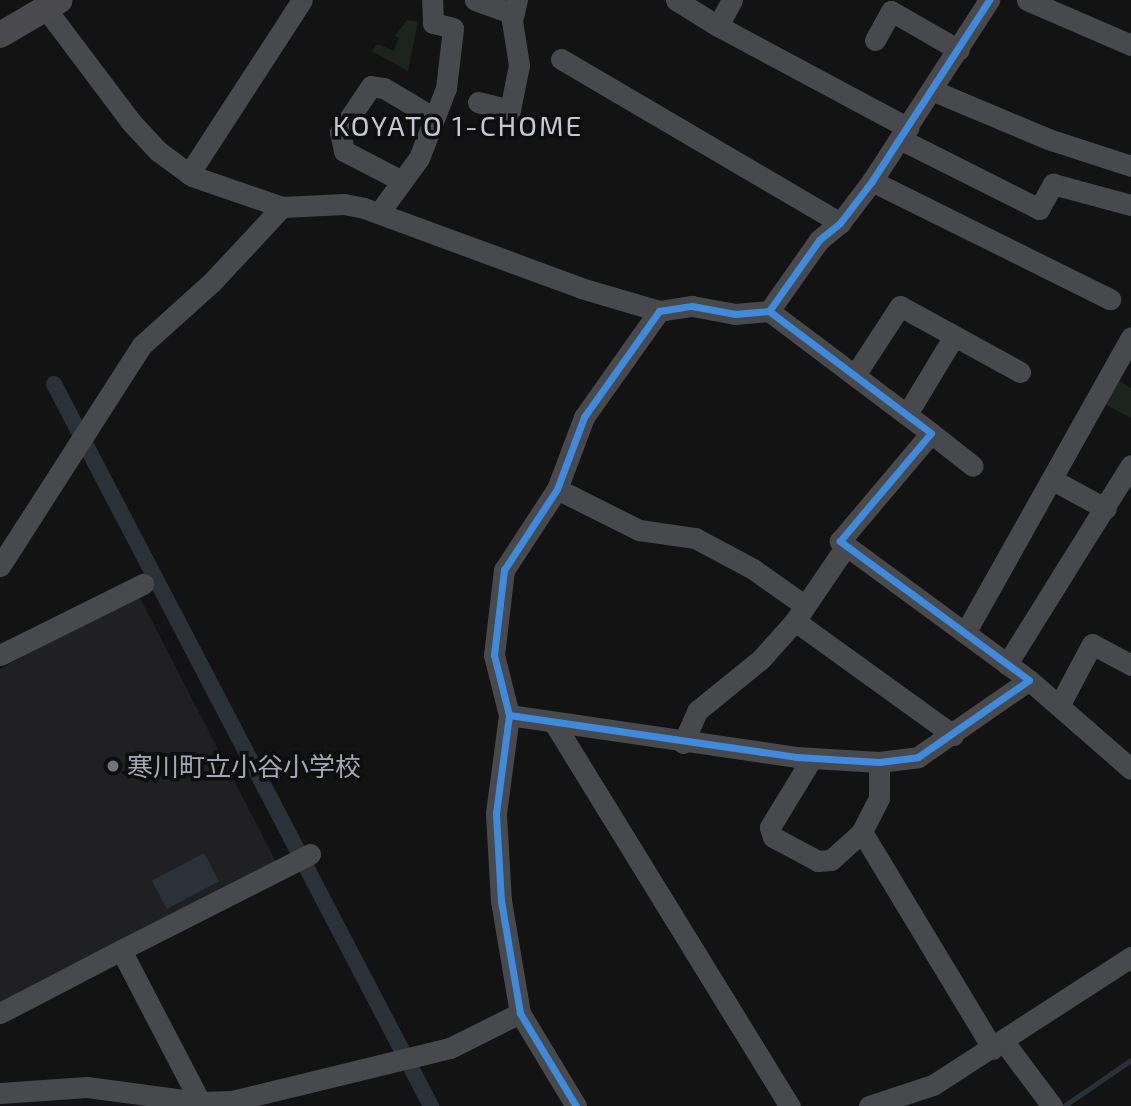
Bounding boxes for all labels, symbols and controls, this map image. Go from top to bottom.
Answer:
district label: KOYATO 1-CHOME [334,108,582,142]
place label: 寒川町立小谷小学校 [127,750,361,782]
marker: 寒川町立小谷小学校 [105,758,121,774]

